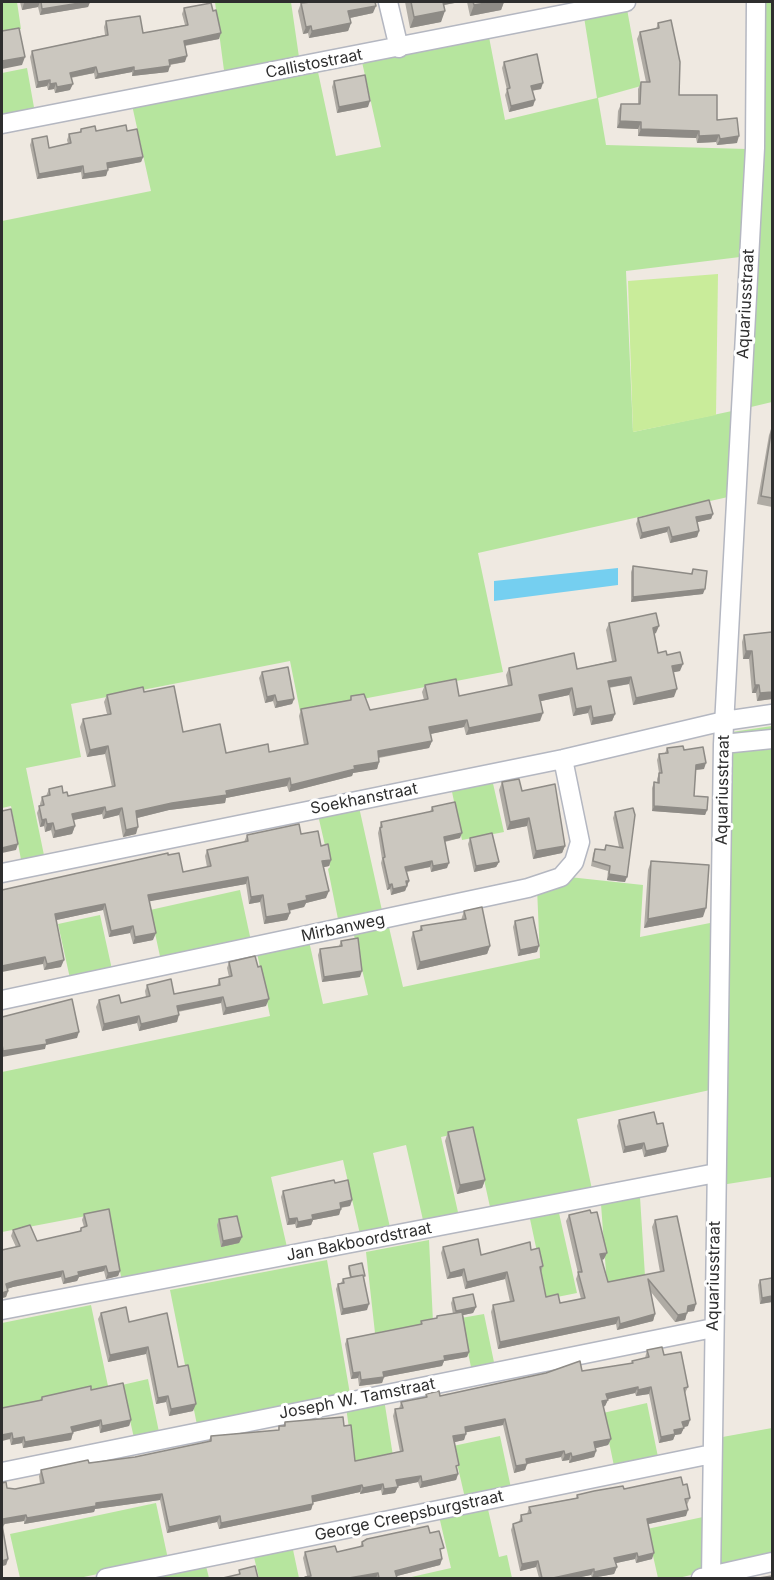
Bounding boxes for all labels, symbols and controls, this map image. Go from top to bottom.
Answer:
street label: Callistostraat [264,45,364,83]
street label: Aquariusstraat [734,248,758,360]
street label: Aquariusstraat [712,735,734,845]
street label: Soekhanstraat [309,779,419,819]
street label: Mirbanweg [299,910,387,946]
street label: Jan Bakboordstraat [285,1218,433,1266]
street label: Aquariusstraat [703,1221,725,1331]
street label: Joseph W. Tamstraat [277,1374,437,1424]
street label: George Creepsburgstraat [313,1487,505,1545]

